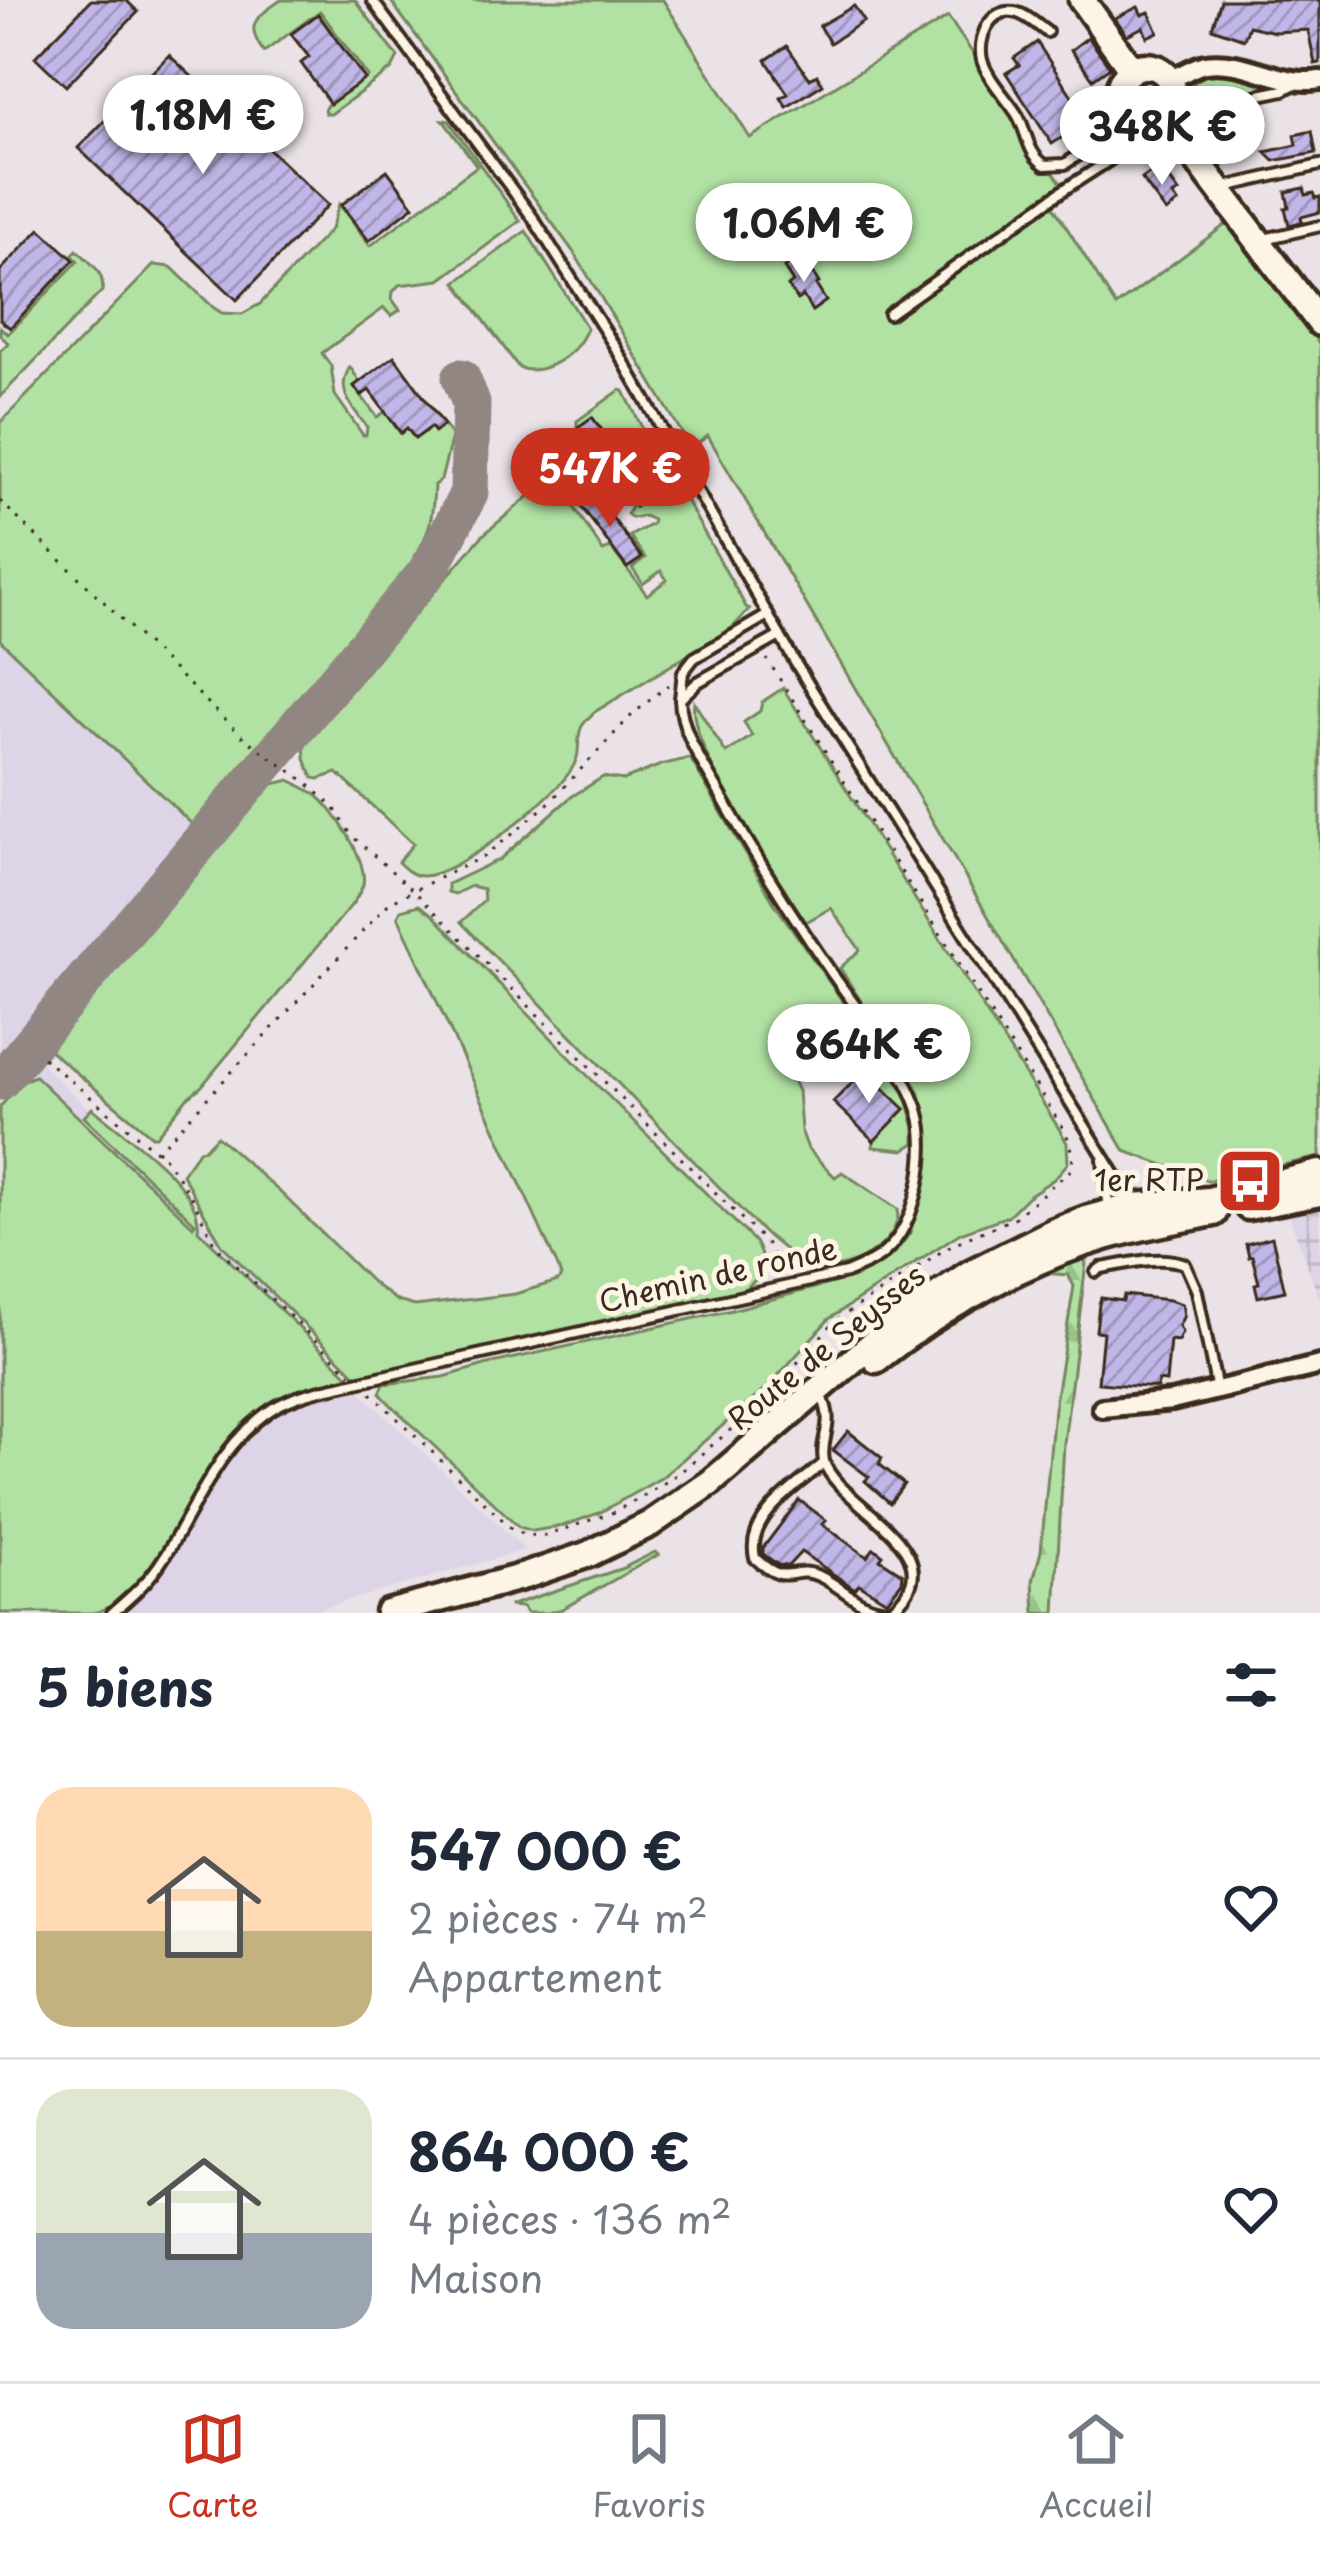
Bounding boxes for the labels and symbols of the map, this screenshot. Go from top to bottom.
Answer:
pin: 1.18M € [92,75,314,177]
pin: 348K € [1064,86,1260,188]
pin: 1.06M € [693,183,915,285]
pin: 547K € [512,428,708,530]
pin: 864K € [771,1004,967,1106]
bus stop icon: 1er RTP [1215,1146,1285,1216]
place label: 1er RTP [1094,1156,1204,1201]
street label: Chemin de ronde [594,1224,841,1323]
street label: Route de Seysses [717,1252,934,1440]

